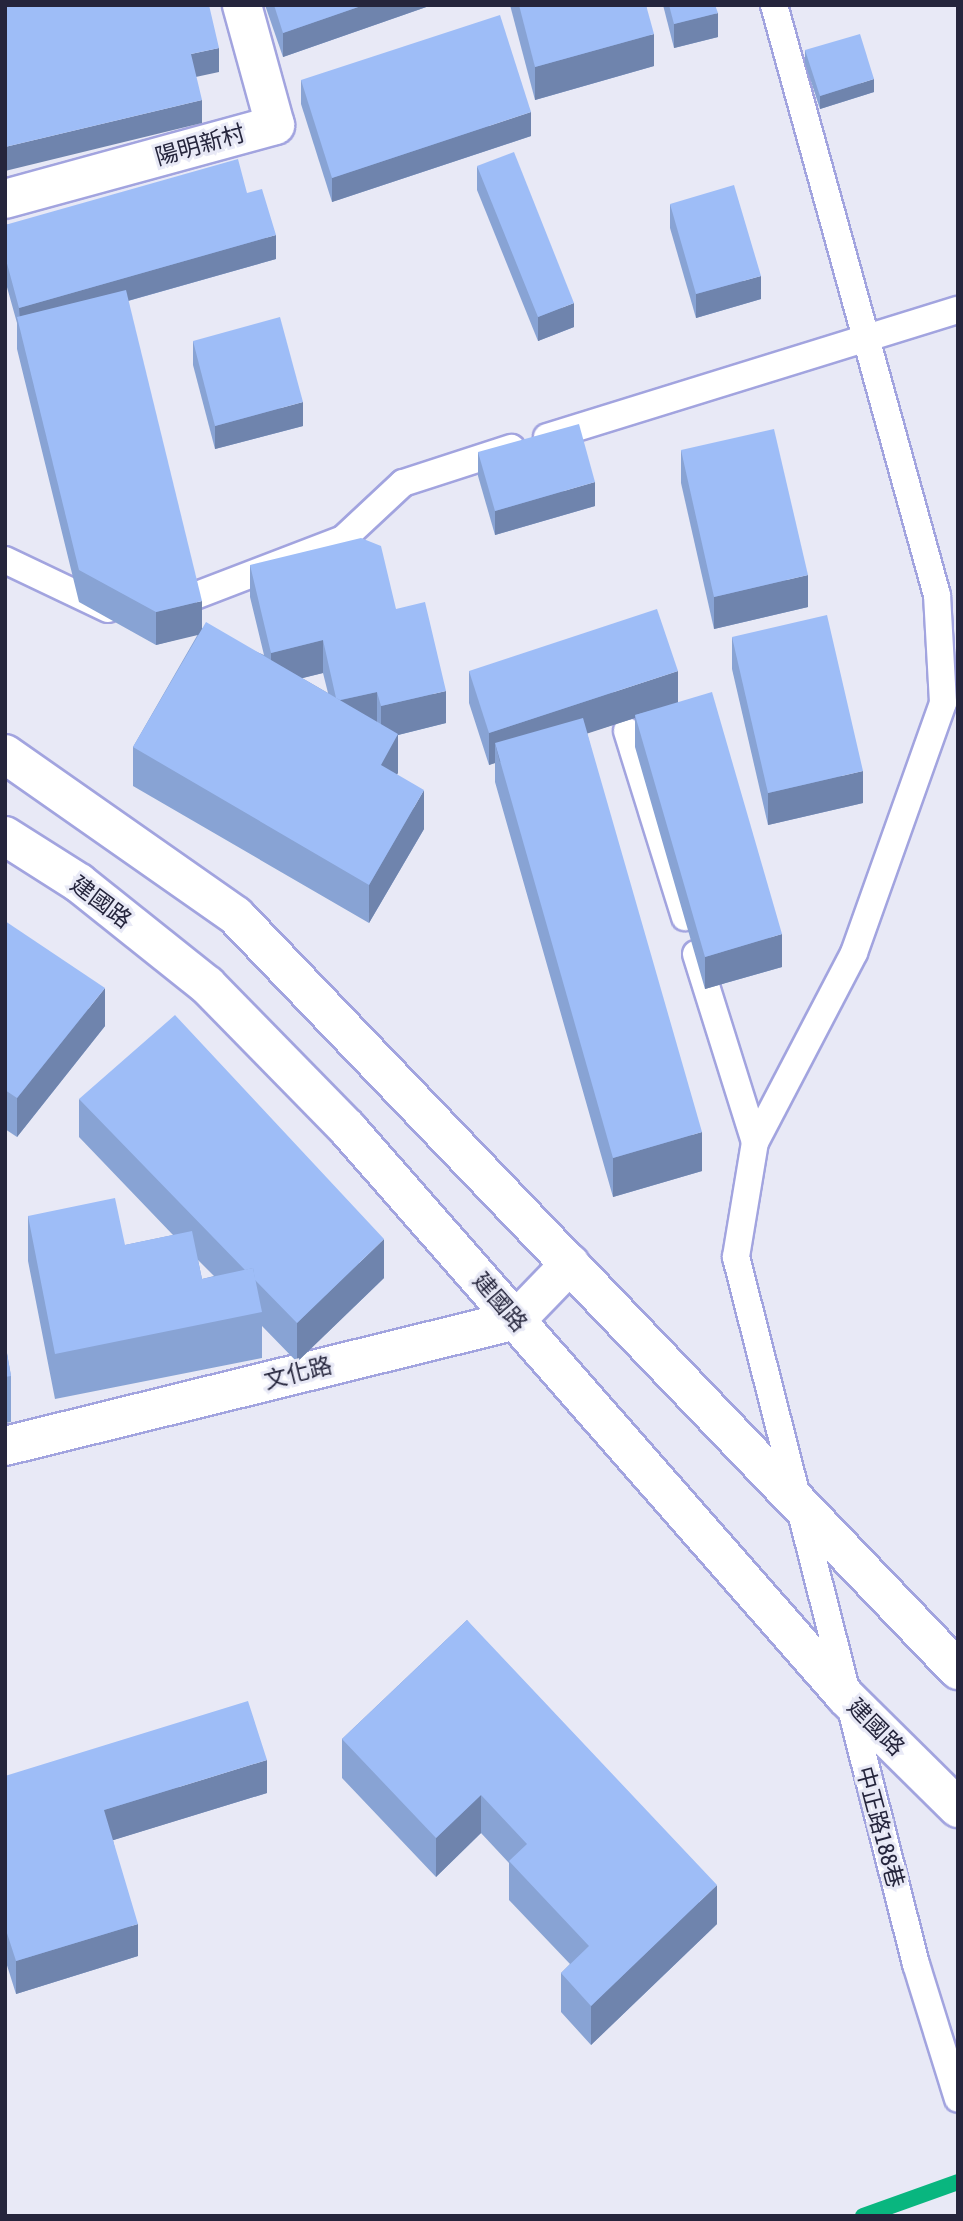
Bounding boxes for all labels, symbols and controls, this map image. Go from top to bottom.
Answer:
street label: 陽明新村 [152,119,248,171]
street label: 建國路 [65,870,137,934]
street label: 建國路 [467,1267,533,1337]
street label: 文化路 [261,1351,335,1395]
street label: 建國路 [842,1693,910,1761]
street label: 中正路188巷 [851,1763,909,1891]

